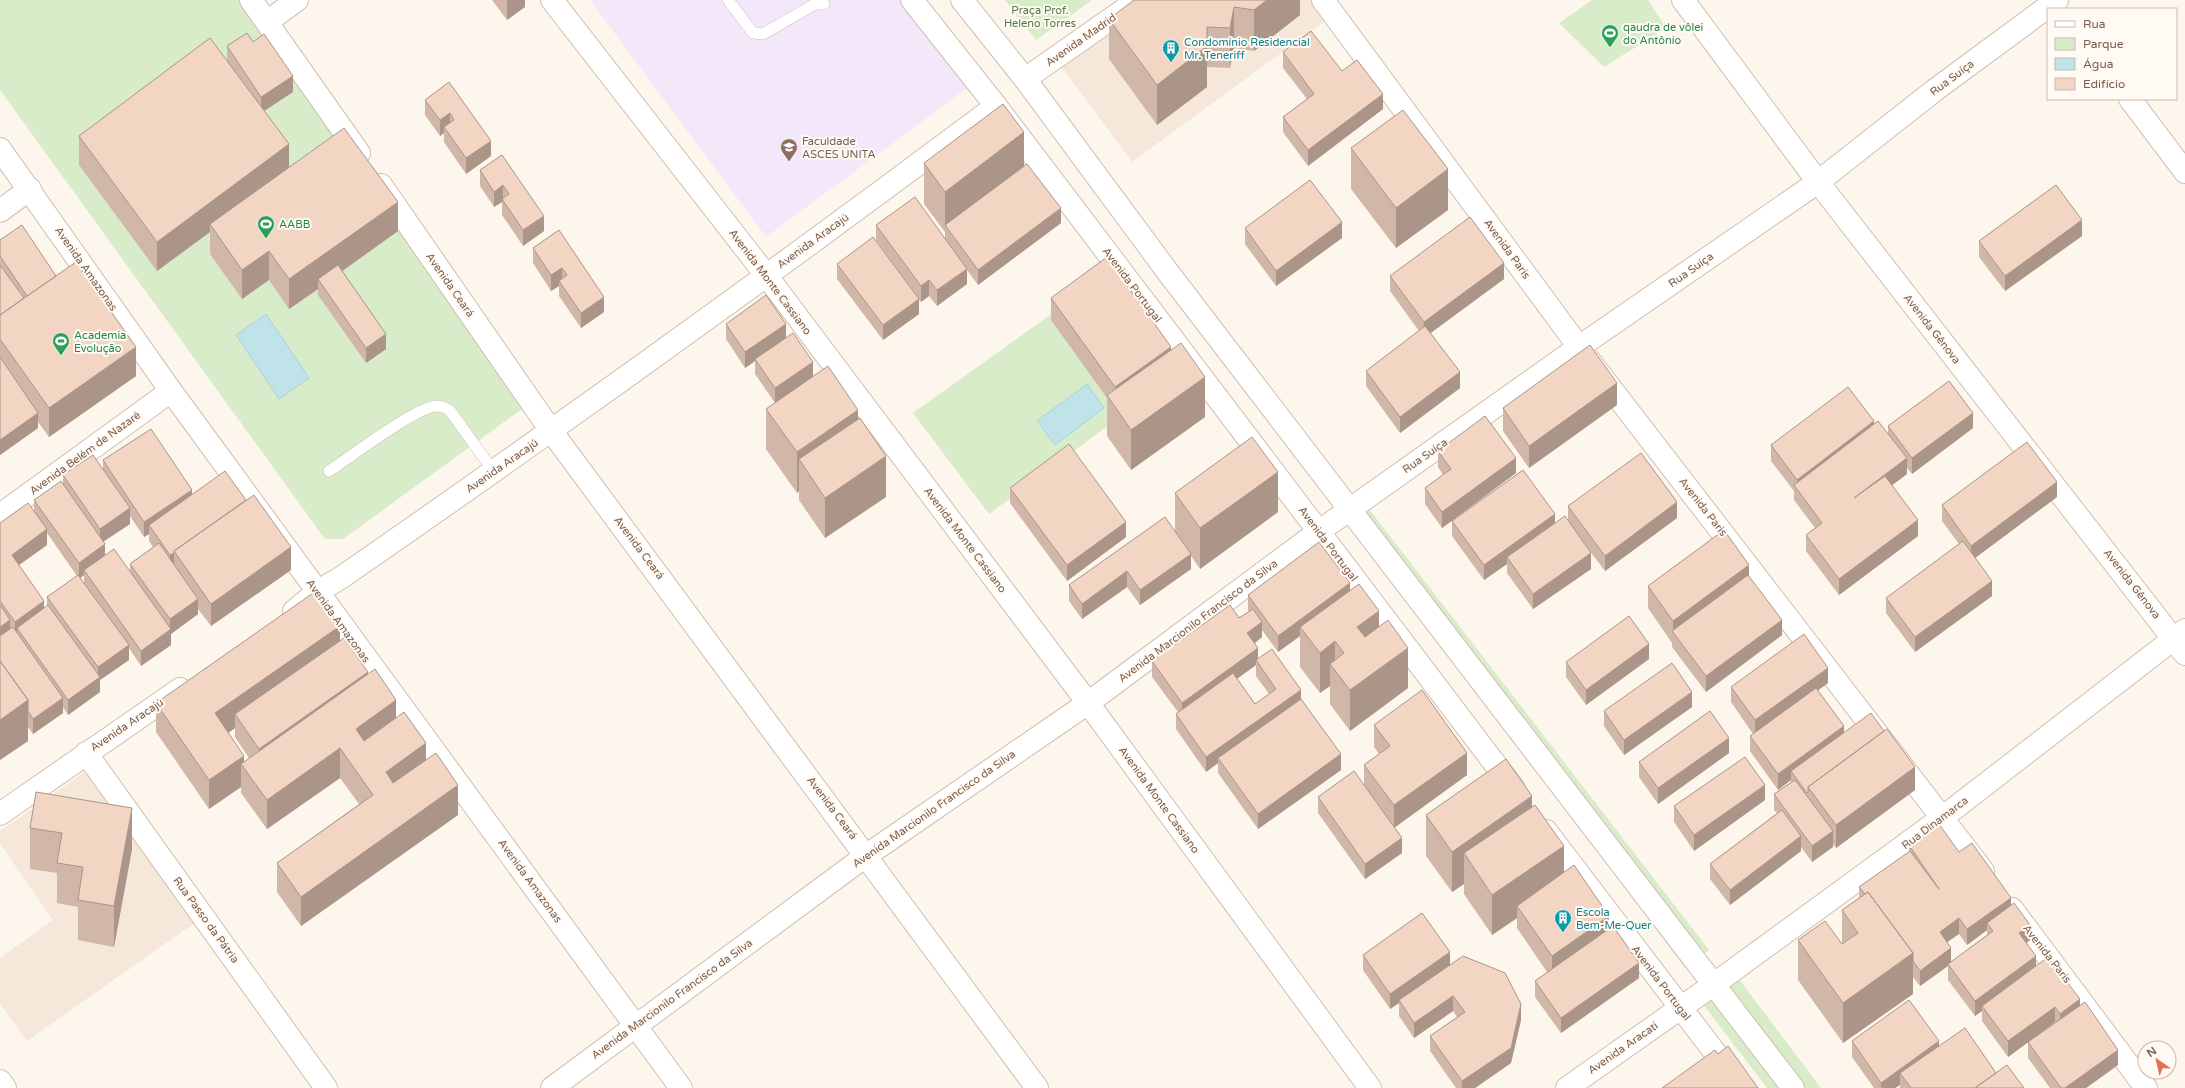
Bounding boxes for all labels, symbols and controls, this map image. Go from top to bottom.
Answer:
park label: Praça Prof. Heleno Torres [1004,4,1076,30]
legend [2047,8,2177,100]
street label: Avenida Madrid [1043,11,1119,69]
text: Rua [2083,17,2106,31]
place label: qaudra de vôlei do Antônio [1623,21,1703,47]
sports icon: qaudra de vôlei do Antônio [1600,23,1620,48]
place label: Condomínio Residencial Mr. Teneriff [1184,36,1310,62]
text: Parque [2083,37,2124,51]
building icon: Condomínio Residencial Mr. Teneriff [1161,38,1181,63]
street label: Rua Suíça [1927,57,1977,99]
text: Água [2083,57,2113,71]
text: Edifício [2083,77,2125,91]
place label: Faculdade ASCES UNITA [802,135,876,161]
school or university icon: Faculdade ASCES UNITA [779,137,799,162]
street label: Avenida Aracajú [775,211,851,271]
sports icon: AABB [256,214,276,239]
street label: Avenida Paris [1481,217,1533,281]
place label: AABB [279,218,311,231]
street label: Avenida Amazonas [52,224,120,314]
street label: Avenida Monte Cassiano [726,227,814,338]
street label: Avenida Portugal [1100,245,1164,325]
street label: Avenida Ceará [423,250,477,320]
street label: Rua Suíça [1666,250,1716,290]
street label: Avenida Gênova [1901,291,1963,367]
place label: Academia Evolução [74,329,126,355]
sports icon: Academia Evolução [51,331,71,356]
street label: Avenida Belém de Nazaré [27,408,143,498]
street label: Avenida Aracajú [463,436,541,496]
street label: Rua Suíça [1400,436,1450,476]
street label: Avenida Paris [1676,475,1730,539]
street label: Avenida Monte Cassiano [921,485,1009,596]
street label: Avenida Portugal [1296,504,1360,584]
street label: Avenida Ceará [611,514,667,582]
street label: Avenida Gênova [2101,546,2163,622]
street label: Avenida Marcionilo Francisco da Silva [1116,557,1280,685]
street label: Avenida Amazonas [303,577,373,665]
street label: Avenida Aracajú [88,696,166,754]
street label: Avenida Monte Cassiano [1116,744,1202,856]
street label: Avenida Marcionilo Francisco da Silva [850,747,1018,871]
street label: Avenida Ceará [804,774,860,842]
street label: Rua Dinamarca [1899,794,1971,852]
street label: Avenida Amazonas [495,837,565,925]
street label: Rua Passo da Pátria [170,874,242,966]
place label: Escola Bem-Me-Quer [1576,906,1652,932]
building icon: Escola Bem-Me-Quer [1553,908,1573,933]
street label: Avenida Paris [2020,922,2074,986]
street label: Avenida Marcionilo Francisco da Silva [589,936,755,1062]
street label: Avenida Portugal [1629,943,1693,1023]
street label: Avenida Aracati [1585,1019,1661,1077]
north arrow [2137,1040,2177,1080]
text: N [2144,1044,2159,1060]

